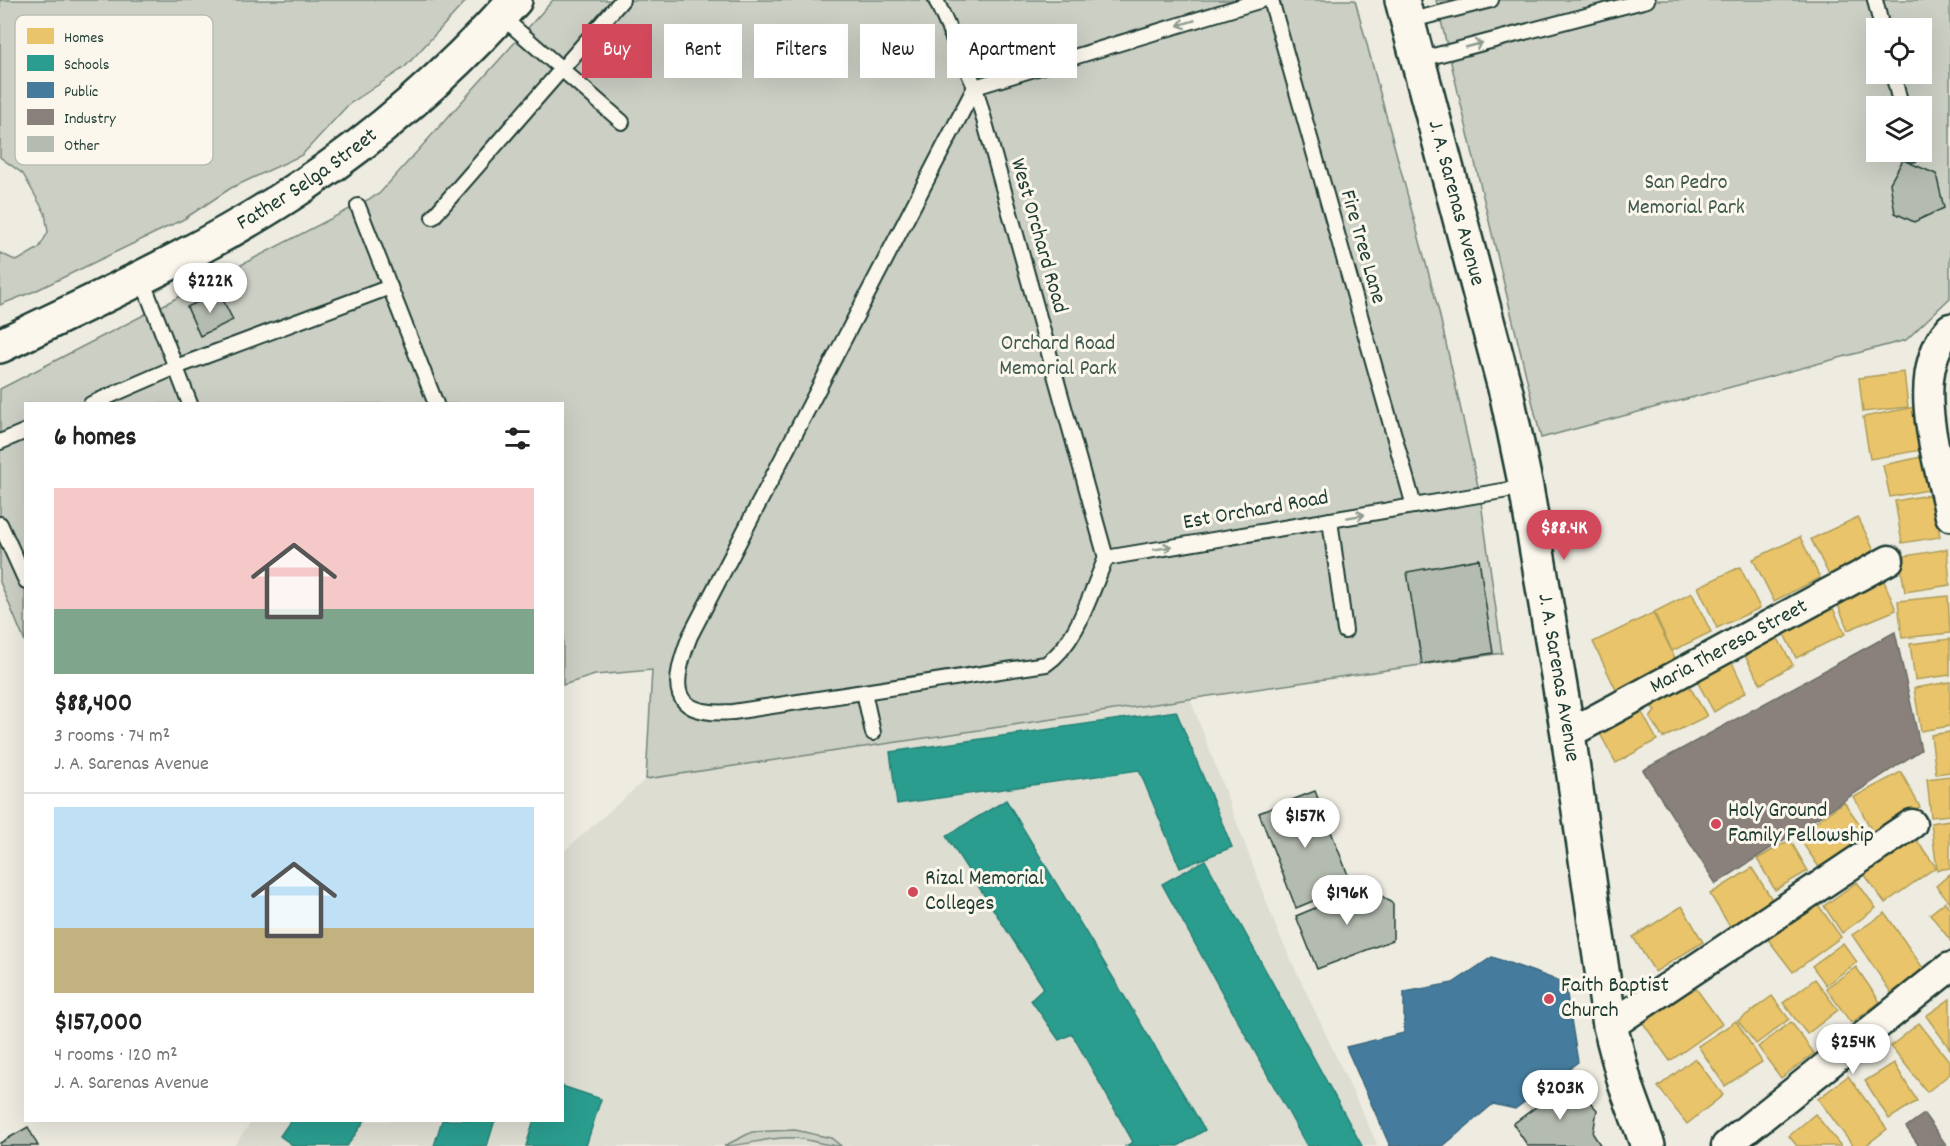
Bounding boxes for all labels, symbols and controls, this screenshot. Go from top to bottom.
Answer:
legend [15,15,213,165]
one-way arrow [1177,18,1196,29]
map controls [1866,18,1932,162]
button: locate [1866,18,1932,84]
chip: Buy [582,24,652,78]
chip: Rent [664,24,742,78]
chip: Filters [754,24,848,78]
chip: New [860,24,935,78]
chip: Apartment [947,24,1077,78]
text: Homes [64,27,104,50]
one-way arrow [1465,38,1484,50]
text: Schools [64,54,110,77]
text: Public [64,81,98,104]
button: layers [1866,96,1932,162]
text: Industry [64,108,116,131]
street label: J. A. Sarenas Avenue [1419,117,1493,289]
street label: Father Selga Street [231,121,384,239]
text: Other [64,135,99,158]
street label: West Orchard Road [1001,155,1075,317]
park label: San Pedro Memorial Park [1627,168,1745,224]
street label: Fire Tree Lane [1331,186,1393,308]
pin: $222K [168,263,252,314]
text: $222K [187,268,233,296]
park label: Orchard Road Memorial Park [999,329,1117,385]
text: 6 homes [54,420,136,457]
icon: filters [501,422,534,455]
street label: Est Orchard Road [1181,483,1331,539]
one-way arrow [1345,510,1365,521]
pin: $88.4K [1515,510,1613,561]
text: $88.4K [1540,515,1588,543]
icon: home [240,527,348,635]
one-way arrow [1153,543,1173,554]
street label: J. A. Sarenas Avenue [1529,591,1587,764]
street label: Maria Theresa Street [1644,591,1813,702]
text: $88,400 [54,686,132,723]
text: 3 rooms · 74 m² [54,723,170,751]
text: J. A. Sarenas Avenue [54,751,209,779]
place label: Holy Ground Family Fellowship [1728,796,1874,852]
pin: $157K [1263,798,1347,849]
text: $157K [1285,803,1325,831]
marker: Holy Ground Family Fellowship [1709,817,1723,831]
icon: home [240,846,348,954]
place label: Rizal Memorial Colleges [925,864,1044,920]
pin: $196K [1305,875,1389,926]
text: $196K [1326,880,1368,908]
marker: Rizal Memorial Colleges [906,885,920,899]
place label: Faith Baptist Church [1561,971,1669,1027]
marker: Faith Baptist Church [1542,992,1556,1006]
text: $157,000 [54,1005,142,1042]
pin: $254K [1811,1024,1895,1075]
text: $254K [1830,1029,1876,1057]
text: 4 rooms · 120 m² [54,1042,178,1070]
text: J. A. Sarenas Avenue [54,1070,209,1098]
pin: $203K [1518,1070,1602,1121]
text: $203K [1536,1075,1584,1103]

